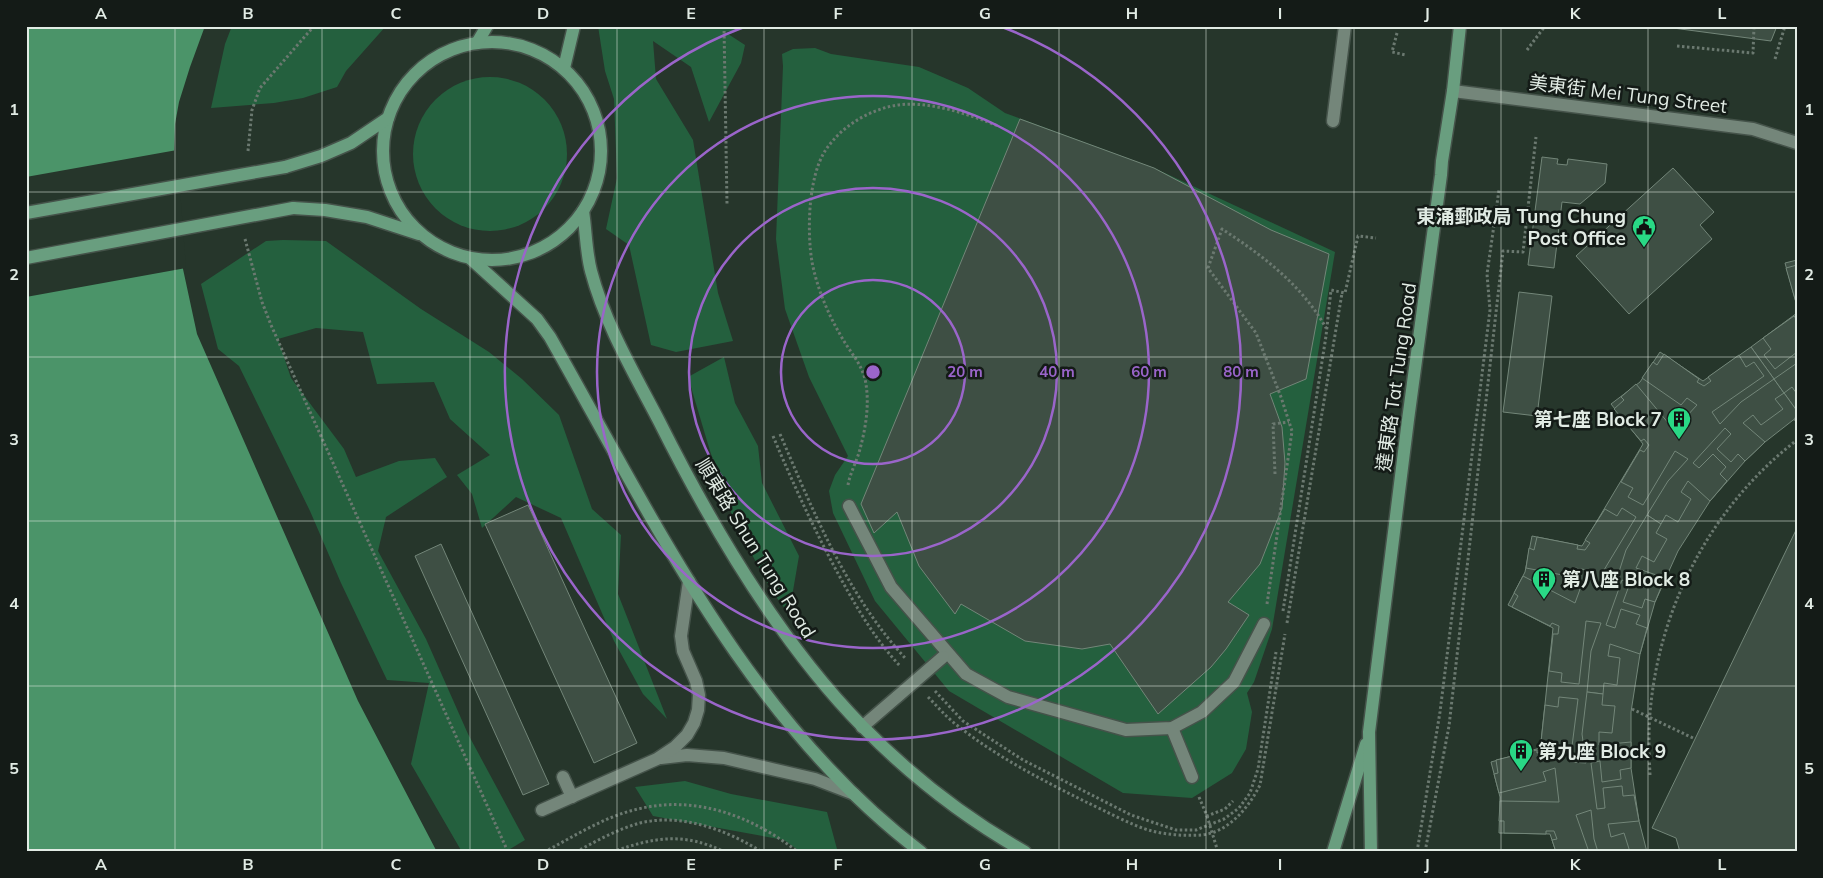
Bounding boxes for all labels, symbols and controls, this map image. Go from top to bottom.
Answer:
text: A [95,3,107,23]
text: B [242,3,254,23]
text: C [391,3,402,23]
text: D [537,3,549,23]
text: E [686,3,696,23]
text: F [833,3,843,23]
text: G [979,3,991,23]
text: H [1126,3,1138,23]
text: I [1278,3,1282,23]
text: J [1424,3,1430,23]
text: K [1570,3,1582,23]
text: L [1718,3,1727,23]
street label: 美東街 Mei Tung Street [1528,70,1729,118]
text: 1 [9,99,19,119]
text: 1 [1804,99,1814,119]
place label: 東涌郵政局 Tung Chung Post Office [1417,204,1626,250]
public building icon: 東涌郵政局 Tung Chung Post Office [1631,214,1657,248]
text: 2 [9,264,19,284]
text: 2 [1804,264,1814,284]
street label: 達東路 Tat Tung Road [1371,281,1421,473]
text: 20 m [947,362,983,381]
text: 40 m [1039,362,1075,381]
text: 60 m [1131,362,1167,381]
text: 80 m [1223,362,1259,381]
centre of rings [864,363,882,381]
building icon: 第七座 Block 7 [1666,406,1692,440]
place label: 第七座 Block 7 [1534,407,1662,431]
text: 3 [9,429,19,449]
text: 3 [1804,429,1814,449]
street label: 順東路 Shun Tung Road [691,454,821,642]
building icon: 第八座 Block 8 [1531,566,1557,600]
place label: 第八座 Block 8 [1562,567,1690,591]
text: 4 [9,593,19,613]
text: 4 [1804,593,1814,613]
building icon: 第九座 Block 9 [1508,738,1534,772]
place label: 第九座 Block 9 [1538,739,1666,763]
text: 5 [9,758,19,778]
text: 5 [1804,758,1814,778]
text: A [95,854,107,874]
text: B [242,854,254,874]
text: C [391,854,402,874]
text: D [537,854,549,874]
text: E [686,854,696,874]
text: F [833,854,843,874]
text: G [979,854,991,874]
text: H [1126,854,1138,874]
text: I [1278,854,1282,874]
text: J [1424,854,1430,874]
text: K [1570,854,1582,874]
text: L [1718,854,1727,874]

